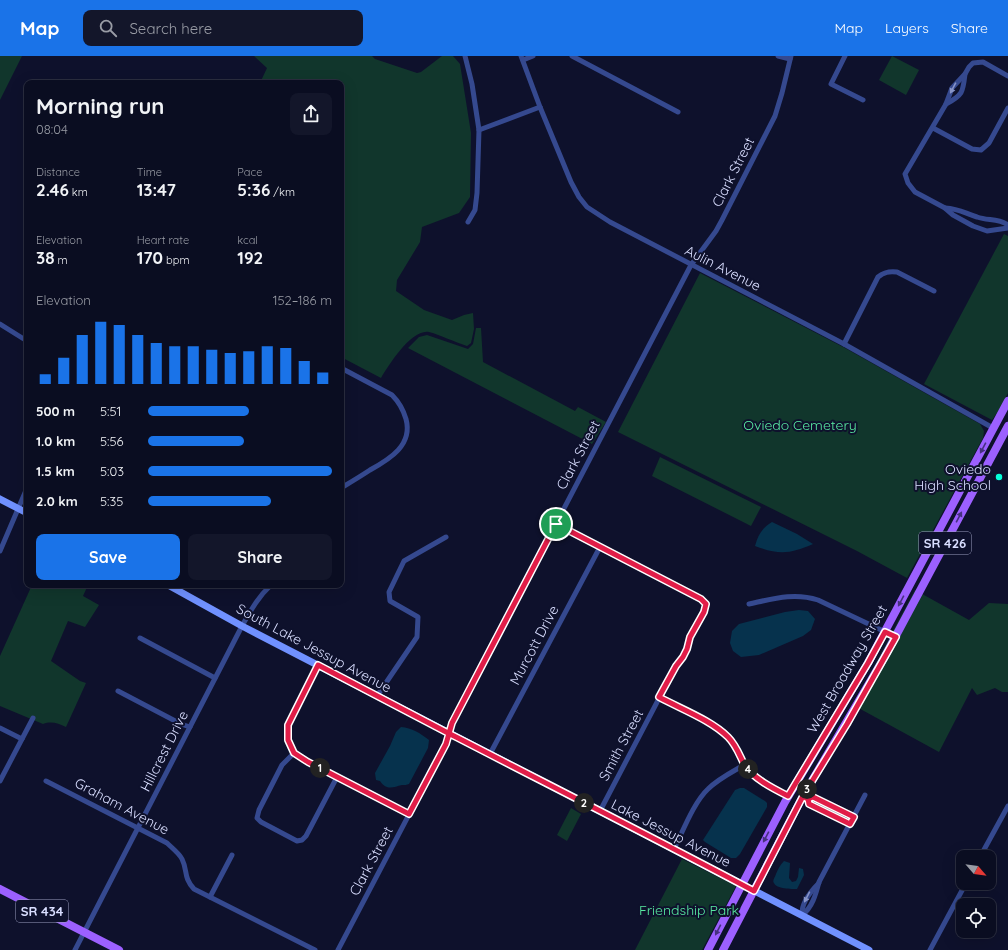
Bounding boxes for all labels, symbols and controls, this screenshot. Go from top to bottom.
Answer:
search box [83,10,363,46]
text: Map [20,16,59,40]
icon: search [97,17,119,39]
text: Search here [129,19,212,38]
text: Map [834,19,863,37]
text: Layers [885,19,929,37]
text: Share [951,19,988,37]
one-way arrow [950,82,957,94]
text: Morning run [36,92,164,120]
button: share [290,93,332,135]
text: 08:04 [36,121,68,137]
street label: Clark Street [708,134,758,210]
text: Distance [36,165,80,179]
text: Time [137,165,162,179]
text: Pace [237,165,262,179]
text: 2.46 [36,179,69,200]
text: 13:47 [137,179,176,200]
text: 5:36 [237,179,270,200]
text: km [69,185,88,199]
text: /km [270,185,295,199]
text: Elevation [36,233,82,247]
text: Heart rate [137,233,189,247]
text: kcal [237,233,258,247]
street label: Aulin Avenue [682,241,764,295]
text: 38 [36,247,54,268]
text: 170 [137,247,163,268]
text: 192 [237,247,263,268]
text: m [54,253,68,267]
text: bpm [163,253,189,267]
text: Elevation [36,292,91,308]
text: 152–186 m [273,292,332,308]
text: 500 m [36,403,75,419]
text: 5:51 [100,403,121,419]
park label: Oviedo Cemetery [743,416,857,434]
street label: Clark Street [552,417,604,493]
text: 1.0 km [36,433,75,449]
text: 5:56 [100,433,124,449]
one-way arrow [980,442,986,453]
place label: Oviedo High School [914,460,991,494]
text: 1.5 km [36,463,75,479]
text: 5:03 [100,463,124,479]
marker: Oviedo High School [994,472,1004,482]
text: 2.0 km [36,493,78,509]
text: 5:35 [100,493,123,509]
pin [539,507,573,541]
one-way arrow [956,511,962,523]
icon: arrive [545,513,567,535]
road number: SR 426 [919,532,971,554]
button: Save [36,534,180,580]
button: Share [188,534,332,580]
one-way arrow [897,596,904,607]
street label: South Lake Jessup Avenue [233,599,395,697]
street label: West Broadway Street [803,601,891,736]
street label: Murcott Drive [506,602,562,688]
street label: Smith Street [595,706,647,784]
street label: Hillcrest Drive [136,707,192,794]
pin: 1 [310,758,330,778]
pin: 4 [738,759,758,779]
text: 1 [318,761,322,775]
text: 4 [745,762,751,776]
street label: Graham Avenue [72,774,172,838]
pin: 3 [797,779,817,799]
text: 3 [804,782,810,796]
pin: 2 [574,793,594,813]
street label: Lake Jessup Avenue [608,795,734,871]
text: 2 [581,796,587,810]
street label: Clark Street [345,823,397,899]
one-way arrow [763,831,769,843]
north arrow [956,850,996,890]
map controls [956,850,996,938]
one-way arrow [804,891,810,903]
button: locate [956,898,996,938]
road number: SR 434 [16,900,68,922]
park label: Friendship Park [639,901,739,919]
one-way arrow [715,924,721,935]

